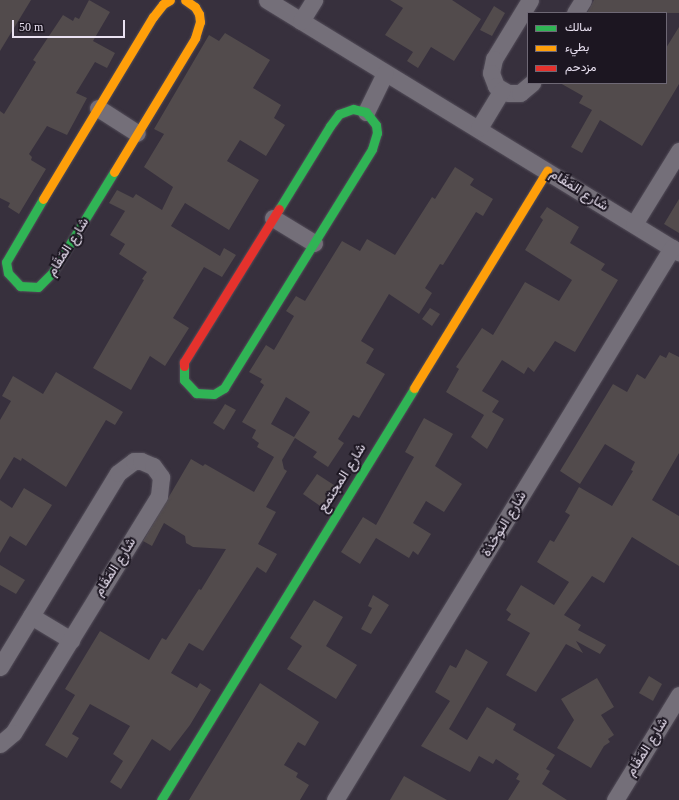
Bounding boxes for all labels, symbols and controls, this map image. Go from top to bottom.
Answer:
scale bar [14,12,127,38]
legend [527,12,667,84]
text: 50 m [19,20,43,34]
text: سالك [565,20,592,34]
text: بطيء [565,40,589,54]
text: مزدحم [565,60,596,74]
street label: شارع المَقَام [547,165,611,215]
street label: شارع المَقَام [43,215,93,279]
street label: شارع المجتمع [314,440,370,516]
street label: شارع النوخذة [478,488,530,560]
street label: شارع المَقَام [90,535,140,599]
street label: شارع المَقَام [622,715,672,779]

